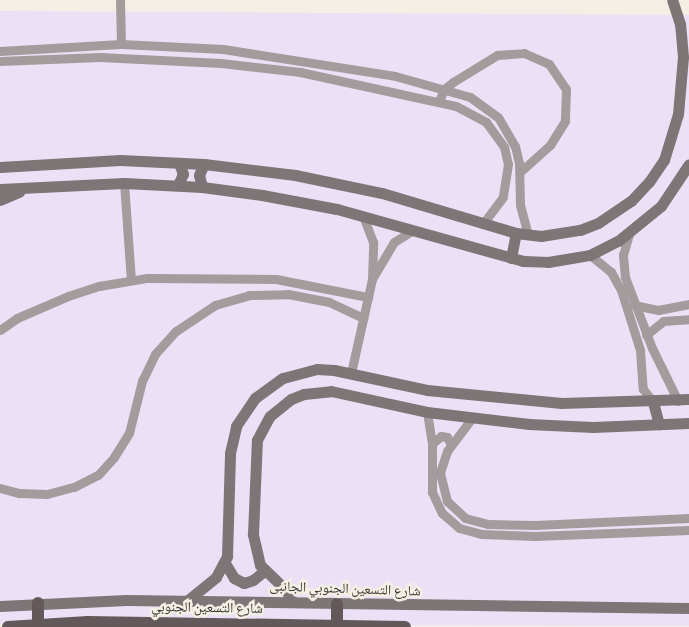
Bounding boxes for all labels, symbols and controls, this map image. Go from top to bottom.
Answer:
street label: شارع التسعين الجنوبي الجانبى [269,578,421,600]
street label: شارع التسعين الجنوبي [151,599,263,617]

